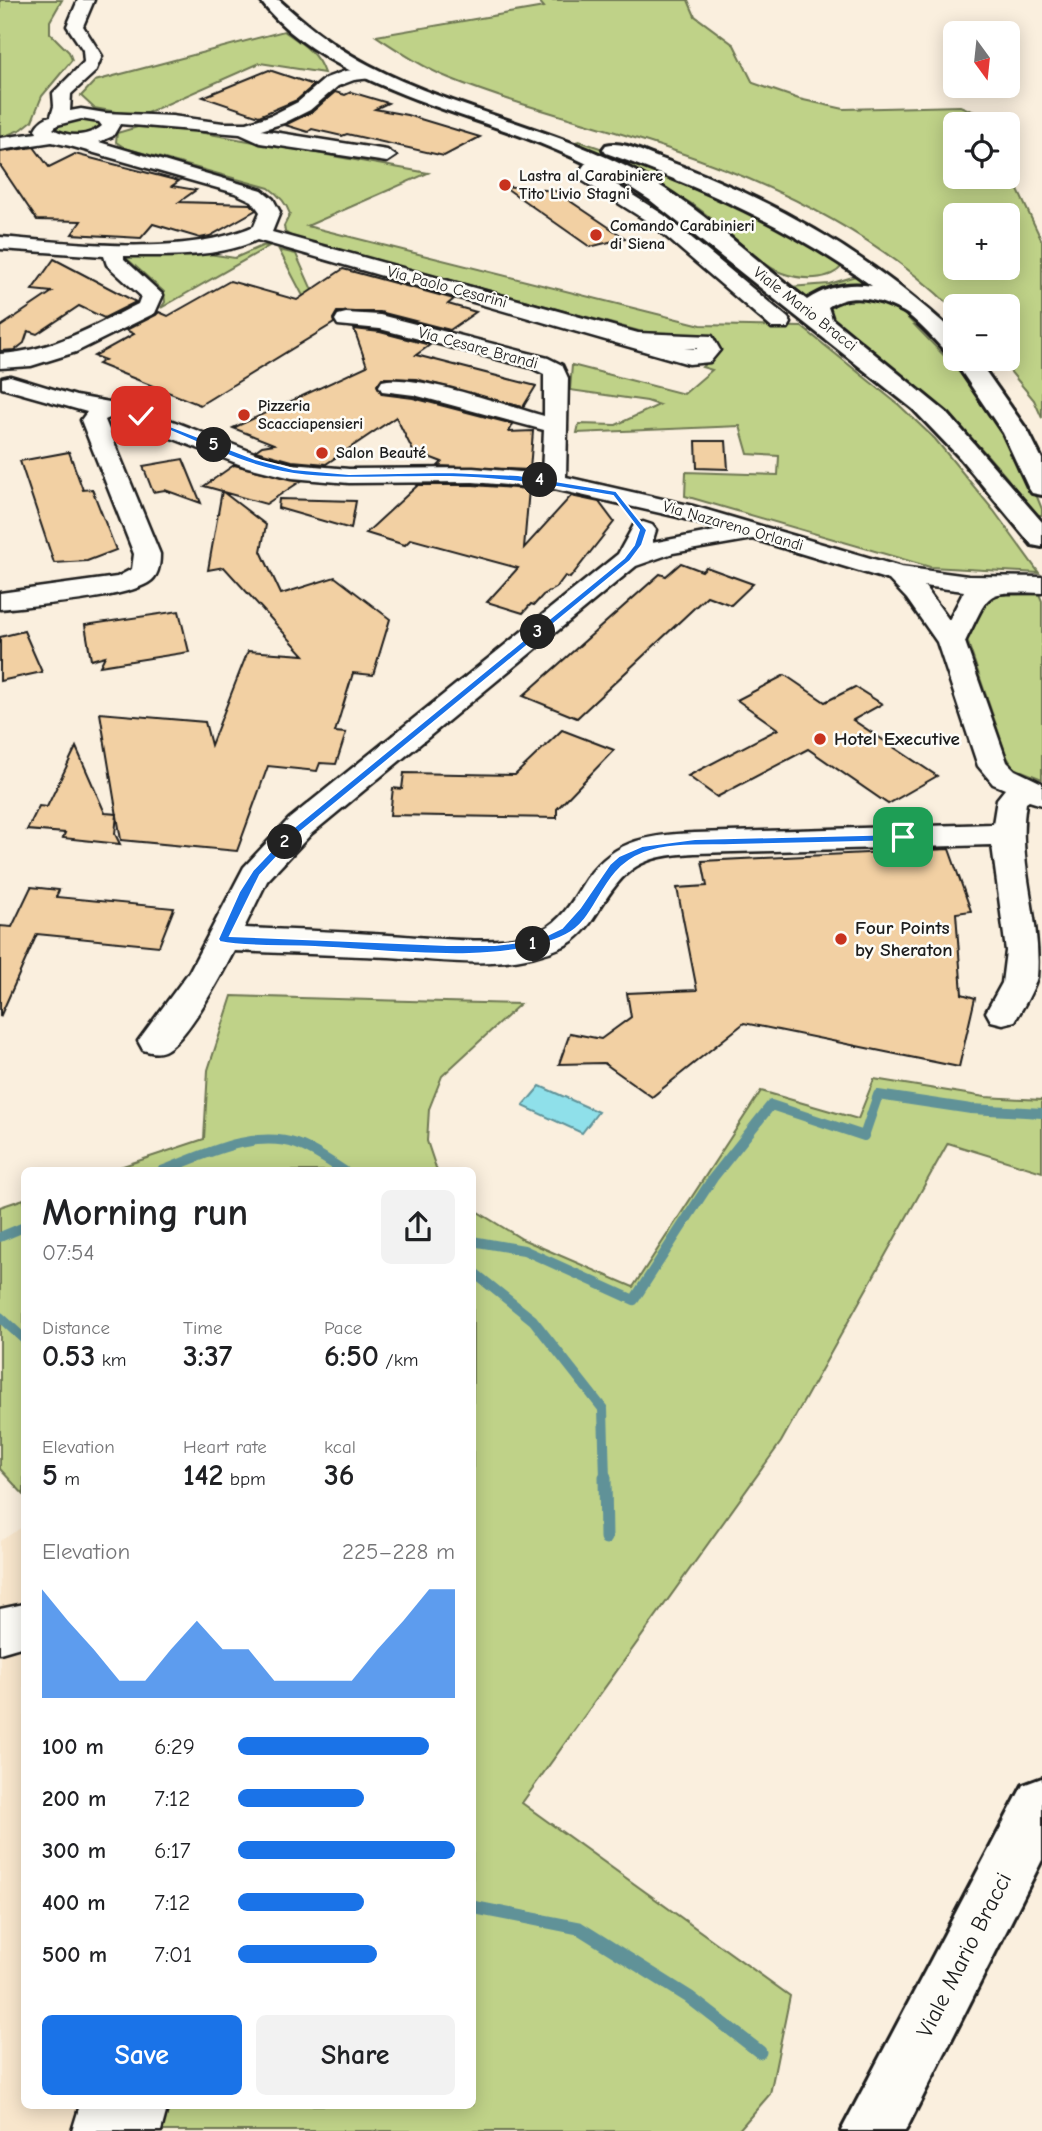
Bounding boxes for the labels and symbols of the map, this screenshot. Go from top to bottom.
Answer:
north arrow [943,21,1020,98]
place label: Lastra al Carabiniere Tito Livio Stagni [519,167,663,203]
marker: Lastra al Carabiniere Tito Livio Stagni [497,177,513,193]
place label: Comando Carabinieri di Siena [610,217,755,253]
marker: Comando Carabinieri di Siena [588,227,604,243]
street label: Via Paolo Cesarini [385,262,509,312]
street label: Viale Mario Bracci [750,263,860,355]
street label: Via Cesare Brandi [416,323,540,373]
pin [111,386,171,446]
place label: Pizzeria Scacciapensieri [258,397,363,433]
marker: Pizzeria Scacciapensieri [236,407,252,423]
pin: 5 [196,428,232,462]
place label: Salon Beauté [336,444,426,462]
marker: Salon Beauté [314,445,330,461]
pin: 4 [522,462,558,498]
street label: Via Nazareno Orlandi [661,497,805,555]
pin: 3 [520,614,556,650]
place label: Hotel Executive [834,728,960,750]
marker: Hotel Executive [812,731,828,747]
pin [873,807,933,867]
pin: 2 [268,824,302,860]
place label: Four Points by Sheraton [855,917,953,961]
pin: 1 [516,926,550,962]
marker: Four Points by Sheraton [833,931,849,947]
street label: Viale Mario Bracci [911,1868,1017,2042]

